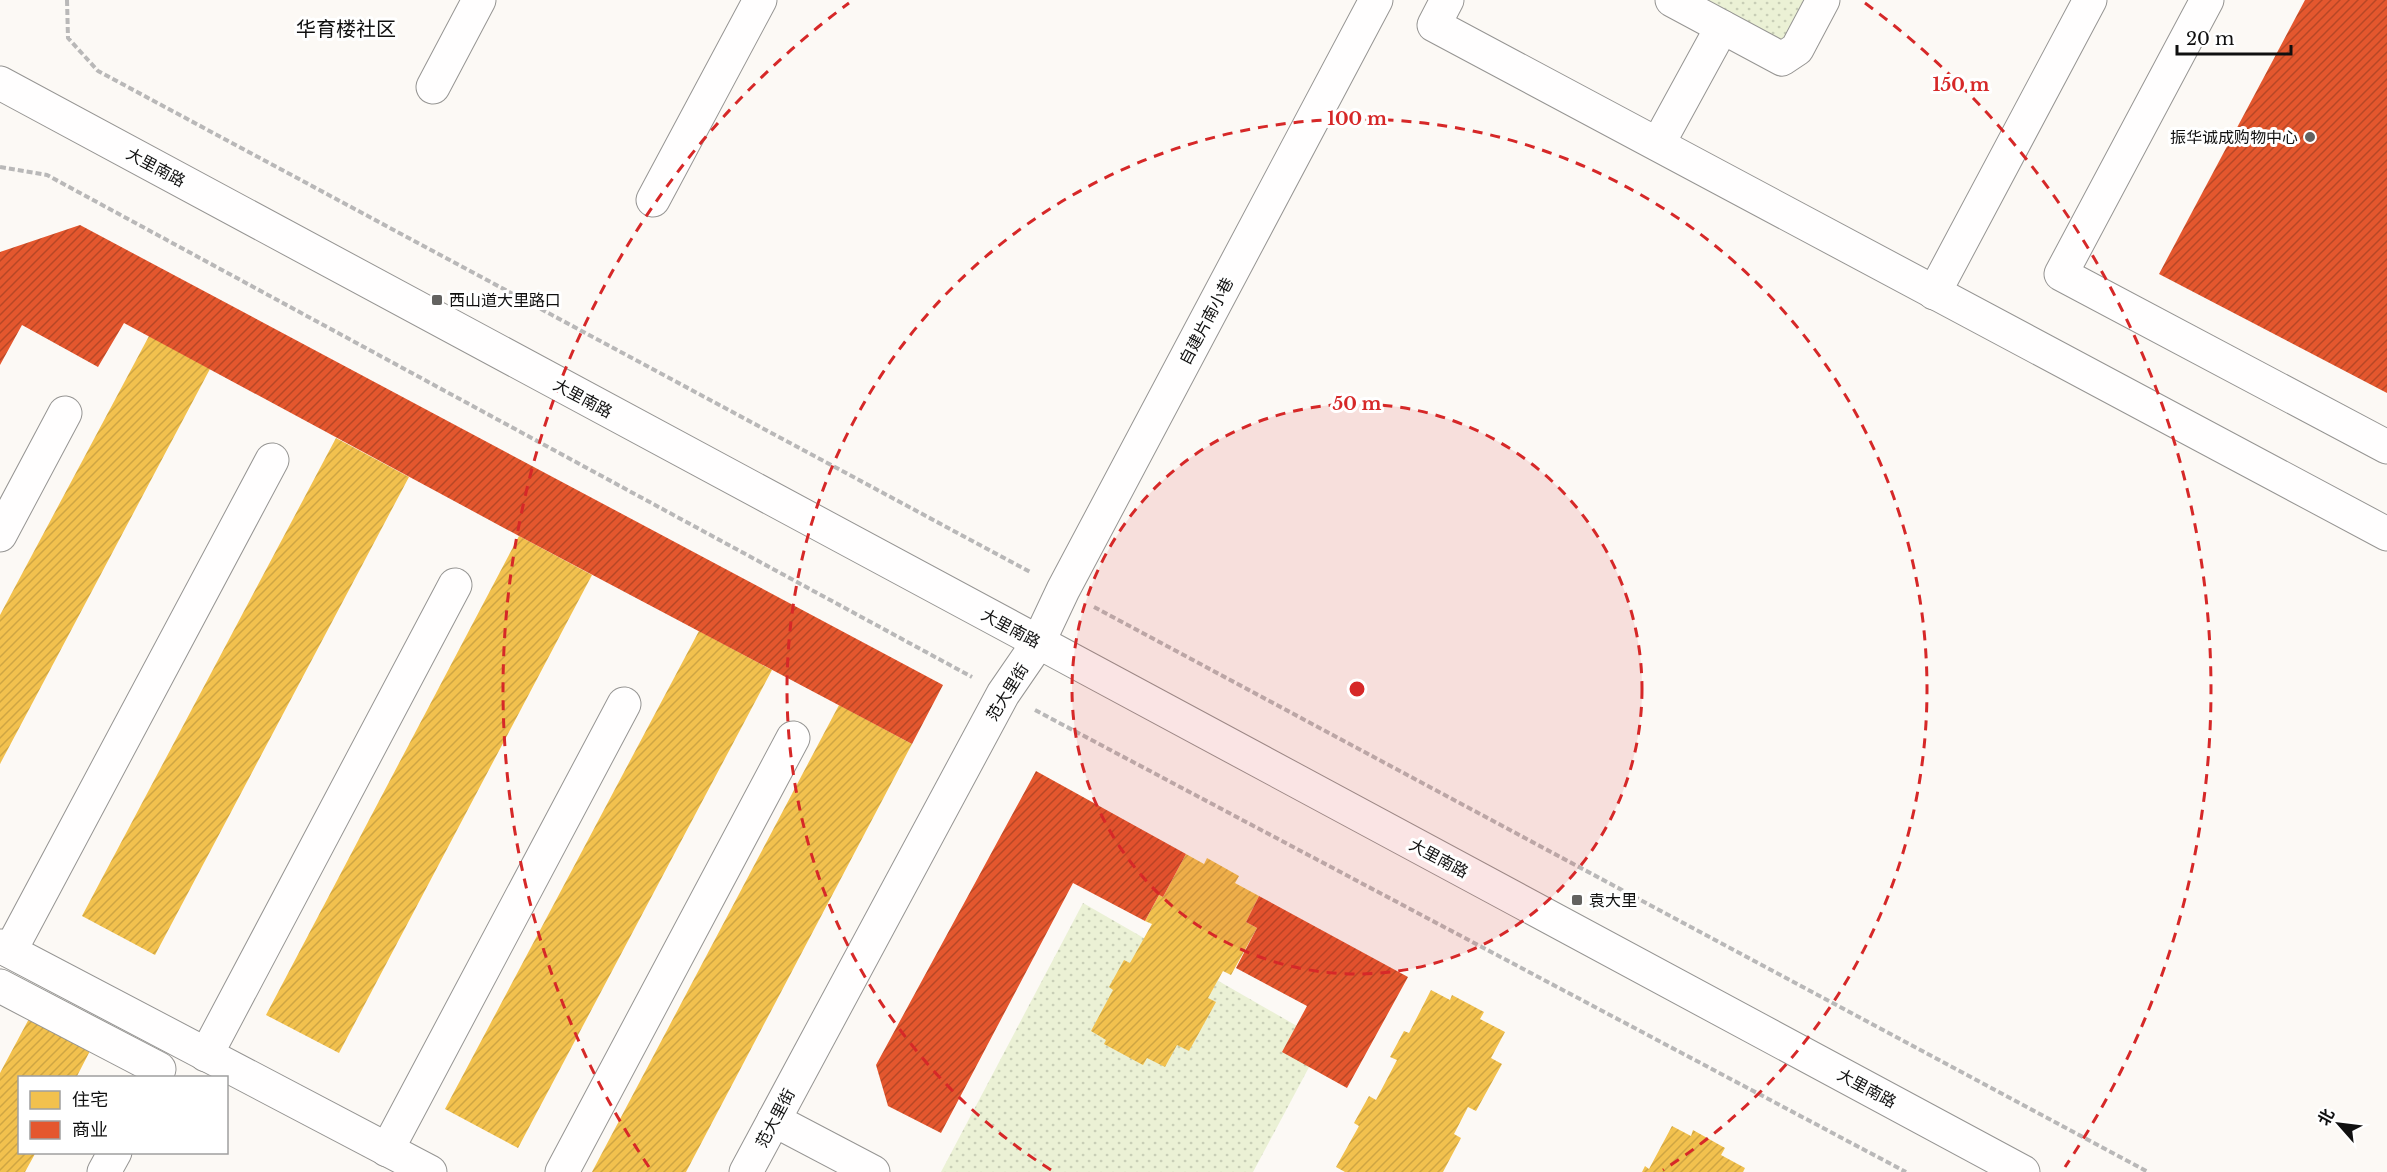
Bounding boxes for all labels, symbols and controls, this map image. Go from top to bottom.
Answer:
district label: 华育楼社区 [296,17,396,41]
scale bar [2177,18,2291,56]
text: 20 m [2186,28,2234,50]
text: 150 m [1933,74,1990,96]
text: 100 m [1327,108,1387,130]
place label: 振华诚成购物中心 [2170,127,2298,147]
marker: 振华诚成购物中心 [2303,130,2317,144]
street label: 大里南路 [123,143,189,191]
street label: 自建片南小巷 [1175,274,1237,368]
place label: 西山道大里路口 [449,290,561,310]
marker: 西山道大里路口 [430,293,444,307]
street label: 大里南路 [550,374,616,422]
text: 50 m [1333,393,1382,415]
street label: 大里南路 [978,604,1044,652]
street label: 范大里街 [982,660,1032,724]
centre of rings [1347,679,1367,699]
street label: 大里南路 [1406,834,1472,882]
place label: 袁大里 [1589,890,1637,910]
marker: 袁大里 [1570,893,1584,907]
street label: 大里南路 [1834,1064,1900,1112]
legend [18,1076,228,1154]
street label: 范大里街 [751,1085,799,1151]
text: 住宅 [72,1089,108,1111]
north arrow [2309,1094,2369,1154]
text: 北 [2313,1105,2338,1129]
text: 商业 [72,1119,108,1141]

